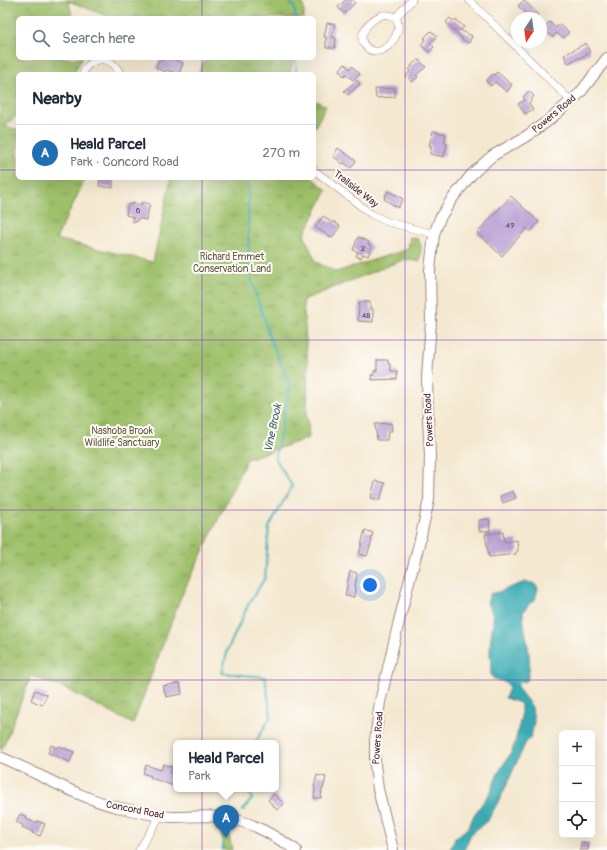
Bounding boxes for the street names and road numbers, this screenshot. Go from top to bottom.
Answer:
street label: Powers Road [530,92,578,136]
street label: Trailside Way [331,168,381,211]
street label: Powers Road [422,393,436,447]
street label: Powers Road [370,711,386,765]
street label: Concord Road [105,799,165,822]

